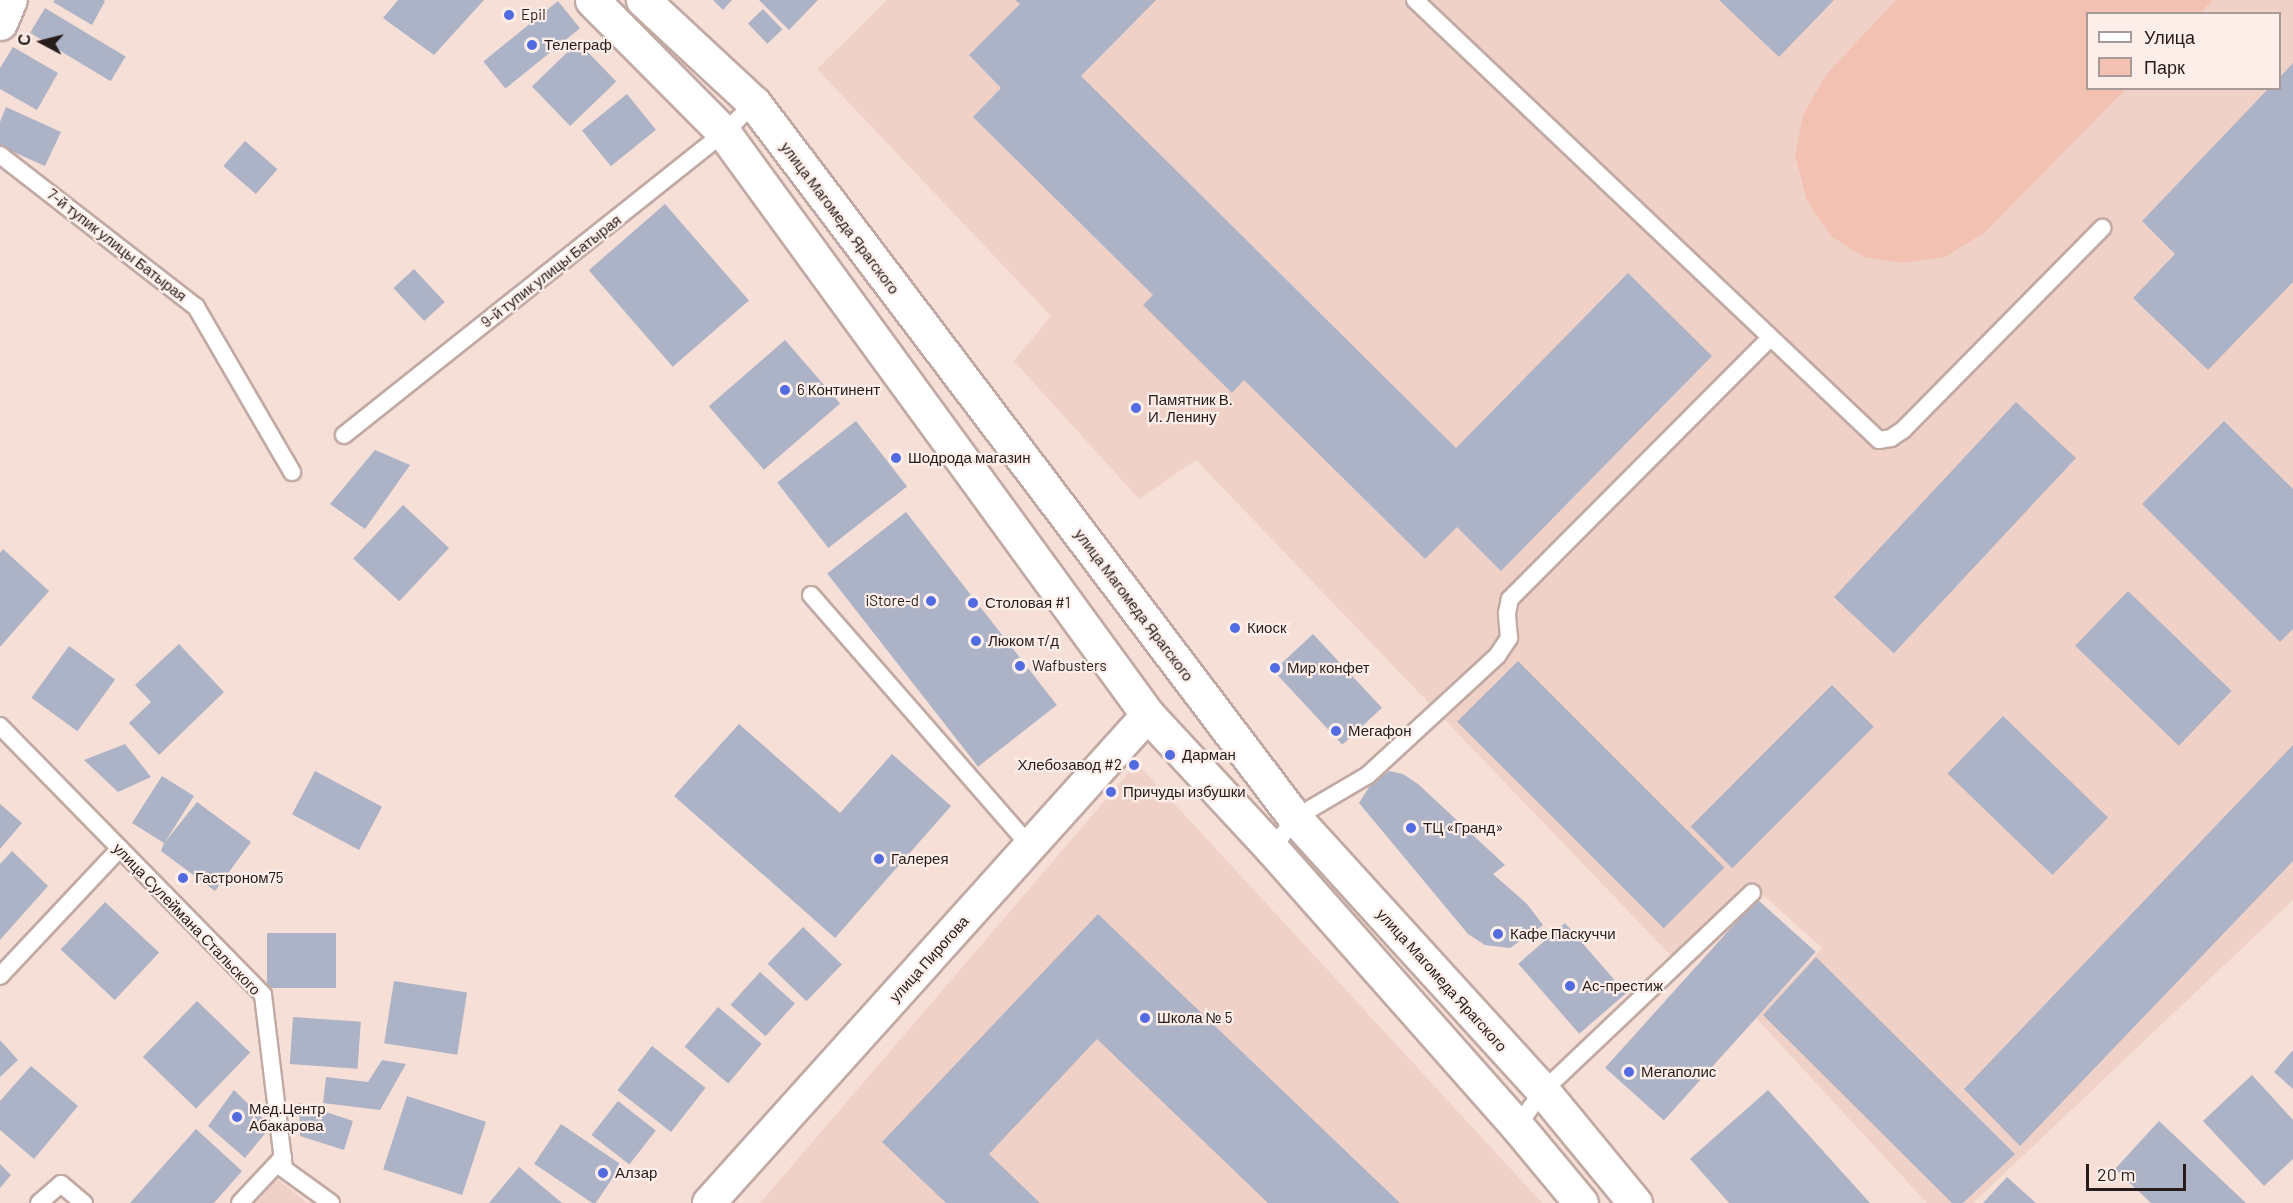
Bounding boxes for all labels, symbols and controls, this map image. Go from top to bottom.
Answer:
place label: Epil [521,6,546,24]
marker: Epil [502,8,516,22]
north arrow [12,12,72,72]
legend [2086,12,2281,90]
text: Улица [2144,26,2195,48]
text: С [14,33,34,47]
place label: Телеграф [544,36,612,54]
marker: Телеграф [525,38,539,52]
text: Парк [2144,56,2185,78]
street label: улица Магомеда Ярагского [777,138,903,298]
street label: 7-й тупик улицы Батырая [44,185,190,305]
street label: 9-й тупик улицы Батырая [477,211,625,331]
place label: 6 Континент [797,381,880,399]
marker: 6 Континент [778,383,792,397]
place label: Памятник В. И. Ленину [1148,390,1233,425]
marker: Памятник В. И. Ленину [1129,401,1143,415]
place label: Шодрода магазин [908,449,1030,467]
marker: Шодрода магазин [889,451,903,465]
street label: улица Магомеда Ярагского [1071,525,1197,685]
place label: iStore-d [866,592,919,610]
marker: iStore-d [924,594,938,608]
place label: Столовая #1 [985,594,1070,612]
marker: Столовая #1 [966,596,980,610]
place label: Киоск [1247,619,1287,637]
marker: Киоск [1228,621,1242,635]
place label: Люком т/д [988,632,1059,650]
marker: Люком т/д [969,634,983,648]
place label: Wafbusters [1032,657,1107,675]
marker: Wafbusters [1013,659,1027,673]
place label: Мир конфет [1287,659,1370,677]
marker: Мир конфет [1268,661,1282,675]
place label: Мегафон [1348,722,1411,740]
marker: Мегафон [1329,724,1343,738]
place label: Дарман [1182,746,1236,764]
marker: Дарман [1163,748,1177,762]
place label: Хлебозавод #2 [1018,756,1122,774]
marker: Хлебозавод #2 [1127,758,1141,772]
place label: Причуды избушки [1123,783,1246,801]
marker: Причуды избушки [1104,785,1118,799]
place label: ТЦ «Гранд» [1423,819,1503,837]
marker: ТЦ «Гранд» [1404,821,1418,835]
street label: улица Сулеймана Стальского [109,839,265,999]
place label: Галерея [891,850,949,868]
marker: Галерея [872,852,886,866]
place label: Гастроном75 [195,869,283,887]
marker: Гастроном75 [176,871,190,885]
street label: улица Магомеда Ярагского [1373,905,1511,1055]
street label: улица Пирогова [886,912,972,1006]
place label: Кафе Паскуччи [1510,925,1616,943]
marker: Кафе Паскуччи [1491,927,1505,941]
place label: Ас-престиж [1582,977,1663,995]
marker: Ас-престиж [1563,979,1577,993]
place label: Школа № 5 [1157,1009,1232,1027]
marker: Школа № 5 [1138,1011,1152,1025]
place label: Мегаполис [1641,1063,1716,1081]
marker: Мегаполис [1622,1065,1636,1079]
place label: Мед.Центр Абакарова [249,1099,326,1134]
marker: Мед.Центр Абакарова [230,1110,244,1124]
scale bar [2089,1152,2190,1190]
text: 20 m [2097,1163,2135,1185]
place label: Алзар [615,1164,657,1182]
marker: Алзар [596,1166,610,1180]

